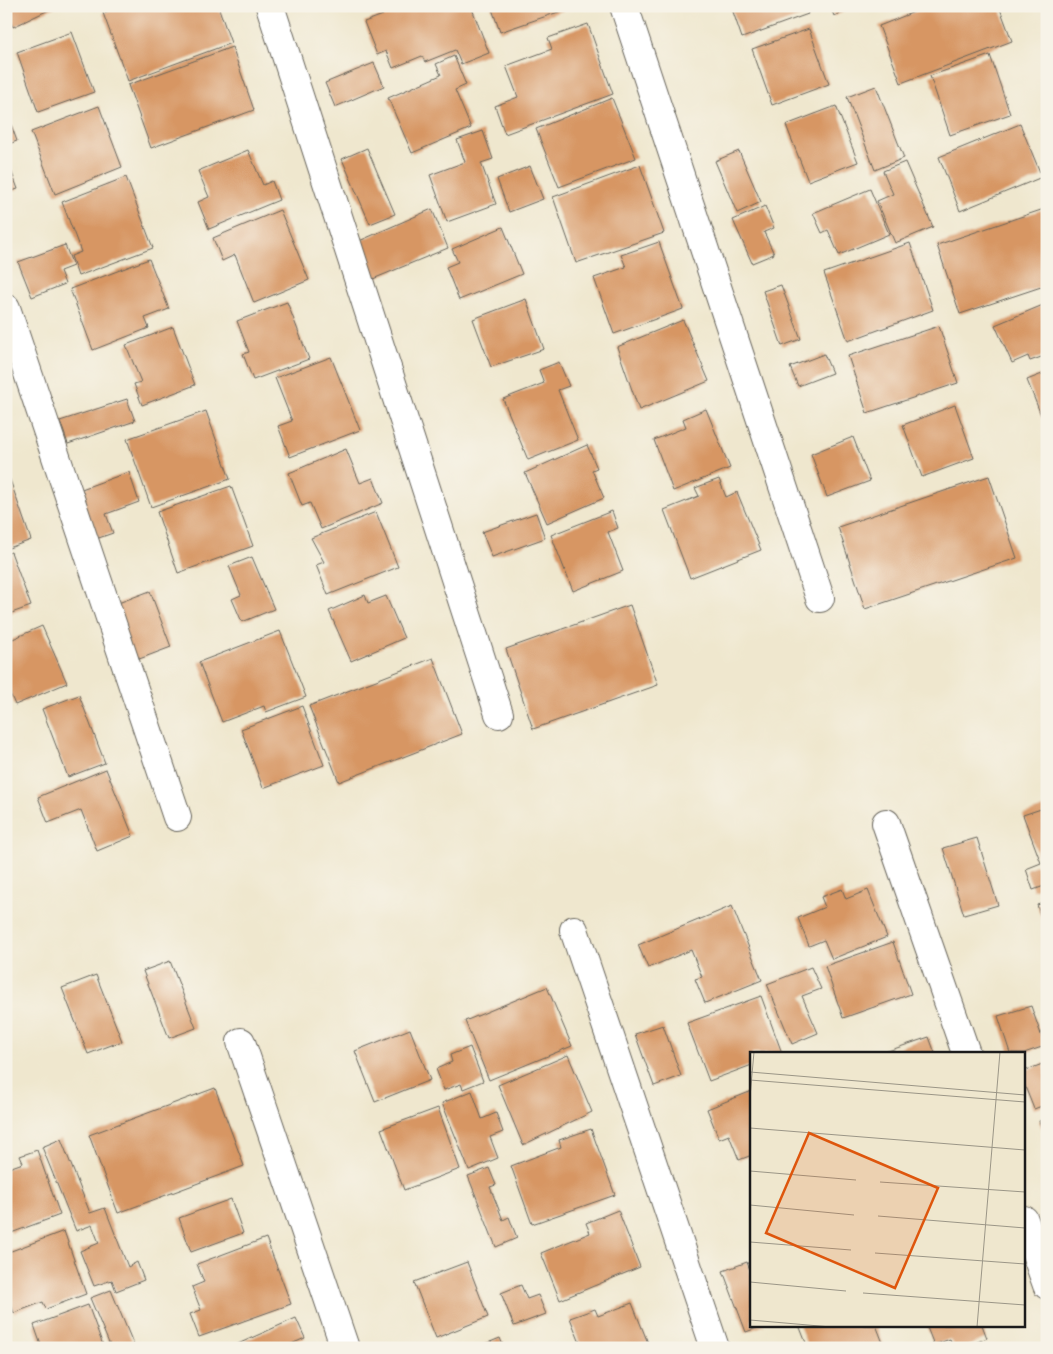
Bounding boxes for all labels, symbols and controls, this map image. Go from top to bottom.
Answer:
inset map [750,1052,1026,1326]

